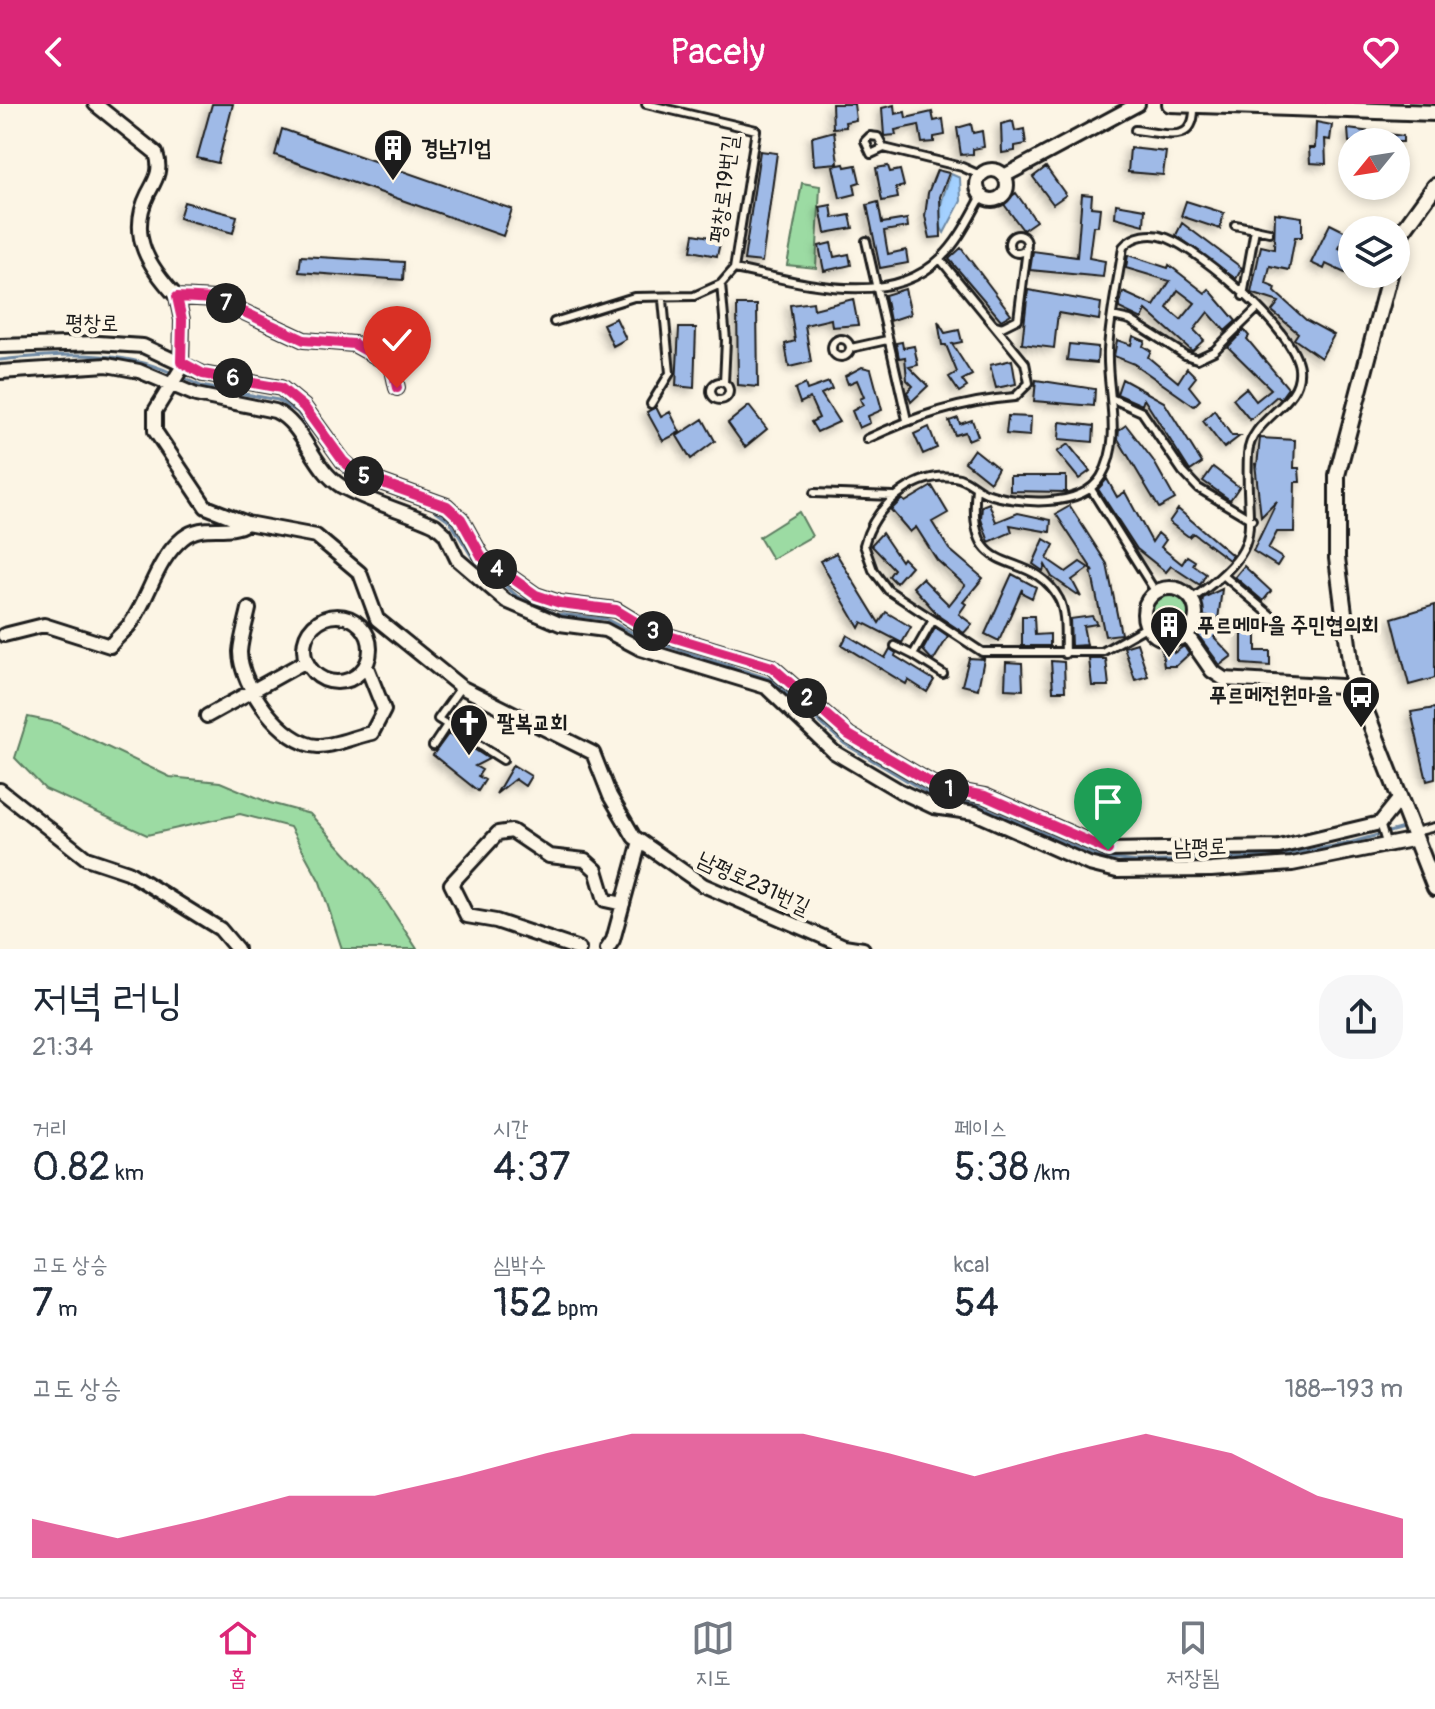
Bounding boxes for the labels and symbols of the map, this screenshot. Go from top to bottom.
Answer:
building icon: 경남기업 [372,127,414,182]
north arrow [1338,128,1410,200]
street label: 평창로19번길 [703,133,745,245]
place label: 경남기업 [421,134,492,162]
pin: 7 [206,283,246,323]
pin [363,306,431,388]
street label: 평창로 [65,309,119,337]
pin: 6 [213,358,253,398]
pin: 5 [344,456,384,496]
pin: 4 [477,549,517,589]
building icon: 푸르메마을 주민협의회 [1148,604,1190,659]
pin: 3 [633,611,673,651]
place label: 푸르메마을 주민협의회 [1197,611,1379,639]
bus stop icon: 푸르메전원마을 [1340,674,1382,729]
pin: 2 [787,678,827,718]
place label: 푸르메전원마을 [1209,681,1333,709]
church icon: 팔복교회 [448,702,490,757]
place label: 팔복교회 [497,709,568,737]
pin [1074,768,1142,850]
pin: 1 [929,769,969,809]
street label: 남평로 [1173,832,1227,862]
street label: 남평로231번길 [693,845,815,921]

